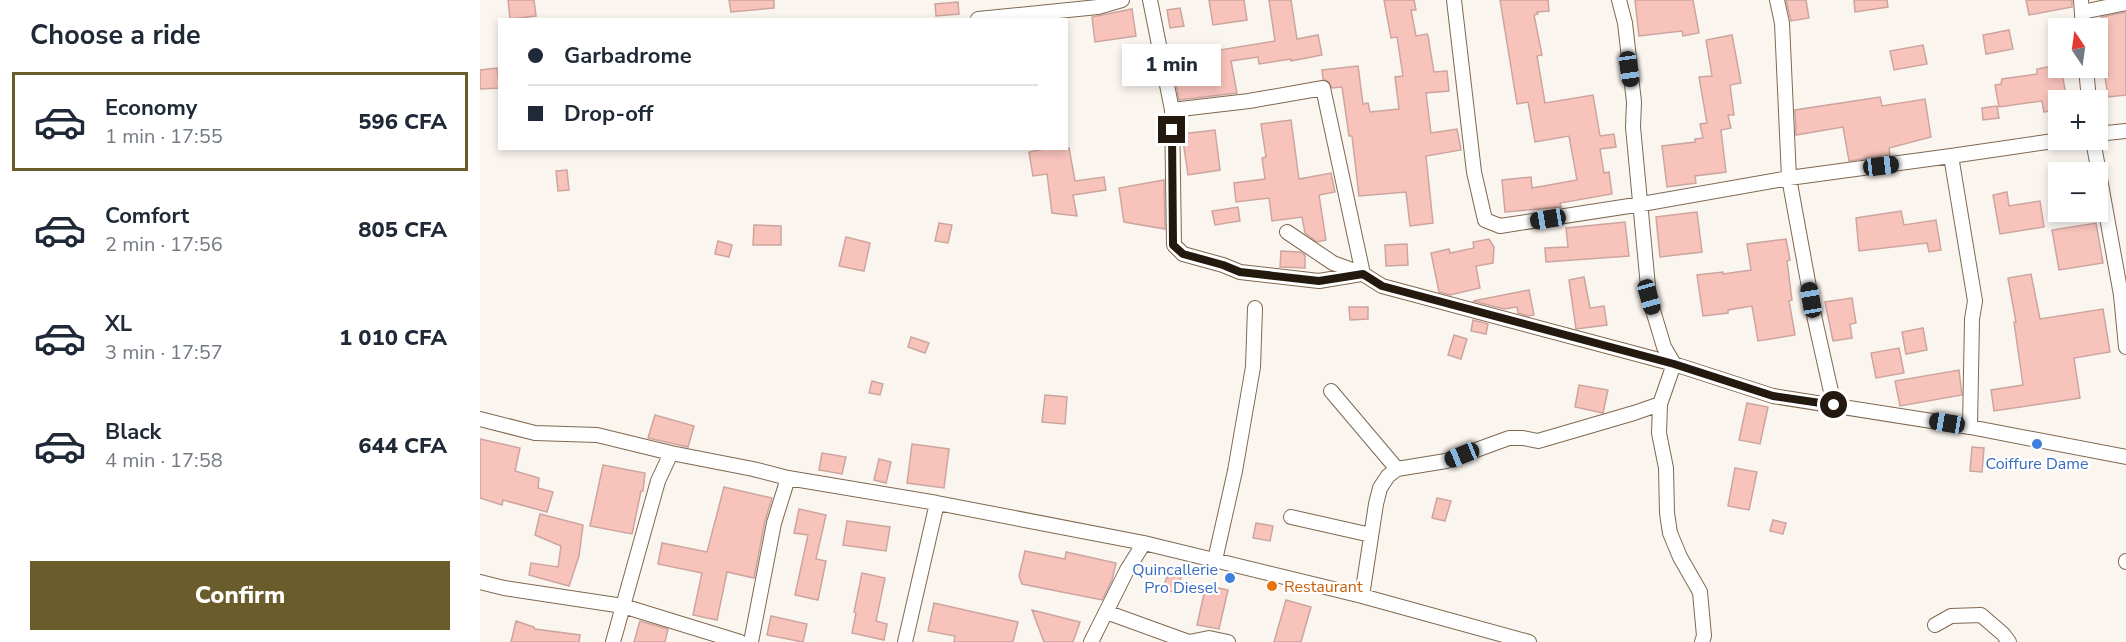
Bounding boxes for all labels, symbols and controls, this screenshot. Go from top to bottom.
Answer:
text: Choose a ride [30,17,201,54]
north arrow [2048,18,2108,78]
map controls [2048,18,2108,222]
text: Garbadrome [564,41,692,71]
callout: 1 min [1122,43,1222,85]
car [1618,50,1640,88]
text: 1 min [1145,51,1198,78]
button: + [2048,90,2108,150]
text: Economy [105,93,197,123]
icon: car [33,95,87,149]
text: Drop-off [564,99,653,129]
text: 596 CFA [358,107,447,137]
route end [1158,116,1185,143]
text: 1 min · 17:55 [105,123,223,150]
car [1862,155,1900,177]
button: − [2048,162,2108,222]
text: Comfort [105,201,189,231]
icon: car [33,203,87,257]
car [1529,207,1567,231]
text: 805 CFA [358,215,447,245]
text: 2 min · 17:56 [105,231,223,258]
car [1635,277,1663,317]
car [1799,281,1823,319]
text: XL [105,309,132,339]
icon: car [33,311,87,365]
text: 1 010 CFA [339,323,447,353]
text: 3 min · 17:57 [105,339,223,366]
route start [1820,391,1847,418]
car [1928,411,1966,435]
text: Black [105,417,161,447]
icon: car [33,419,87,473]
text: 644 CFA [358,431,447,461]
marker: Coiffure Dame [2030,437,2044,451]
car [1442,440,1482,470]
text: 4 min · 17:58 [105,447,223,474]
place label: Coiffure Dame [1986,453,2089,475]
place label: Quincallerie Pro Diesel [1132,559,1218,599]
button: Confirm [30,561,450,630]
marker: Quincallerie Pro Diesel [1223,571,1237,585]
place label: Restaurant [1284,576,1363,598]
marker: Restaurant [1265,579,1279,593]

